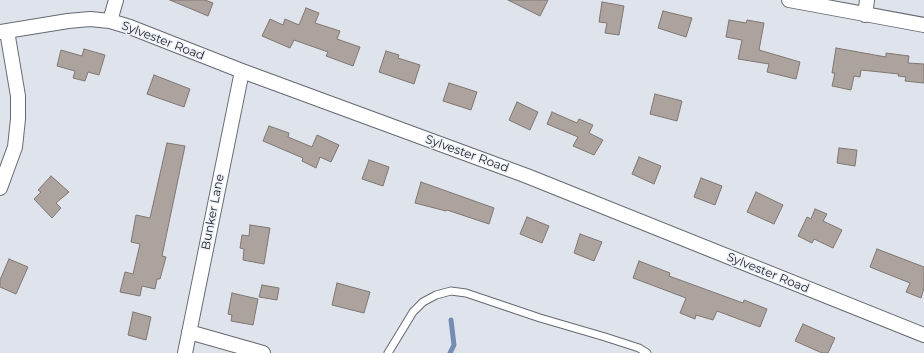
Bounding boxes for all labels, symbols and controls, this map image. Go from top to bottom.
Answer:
street label: Sylvester Road [119,19,207,63]
street label: Sylvester Road [423,132,511,176]
street label: Bunker Lane [199,173,227,251]
street label: Sylvester Road [725,250,811,296]

